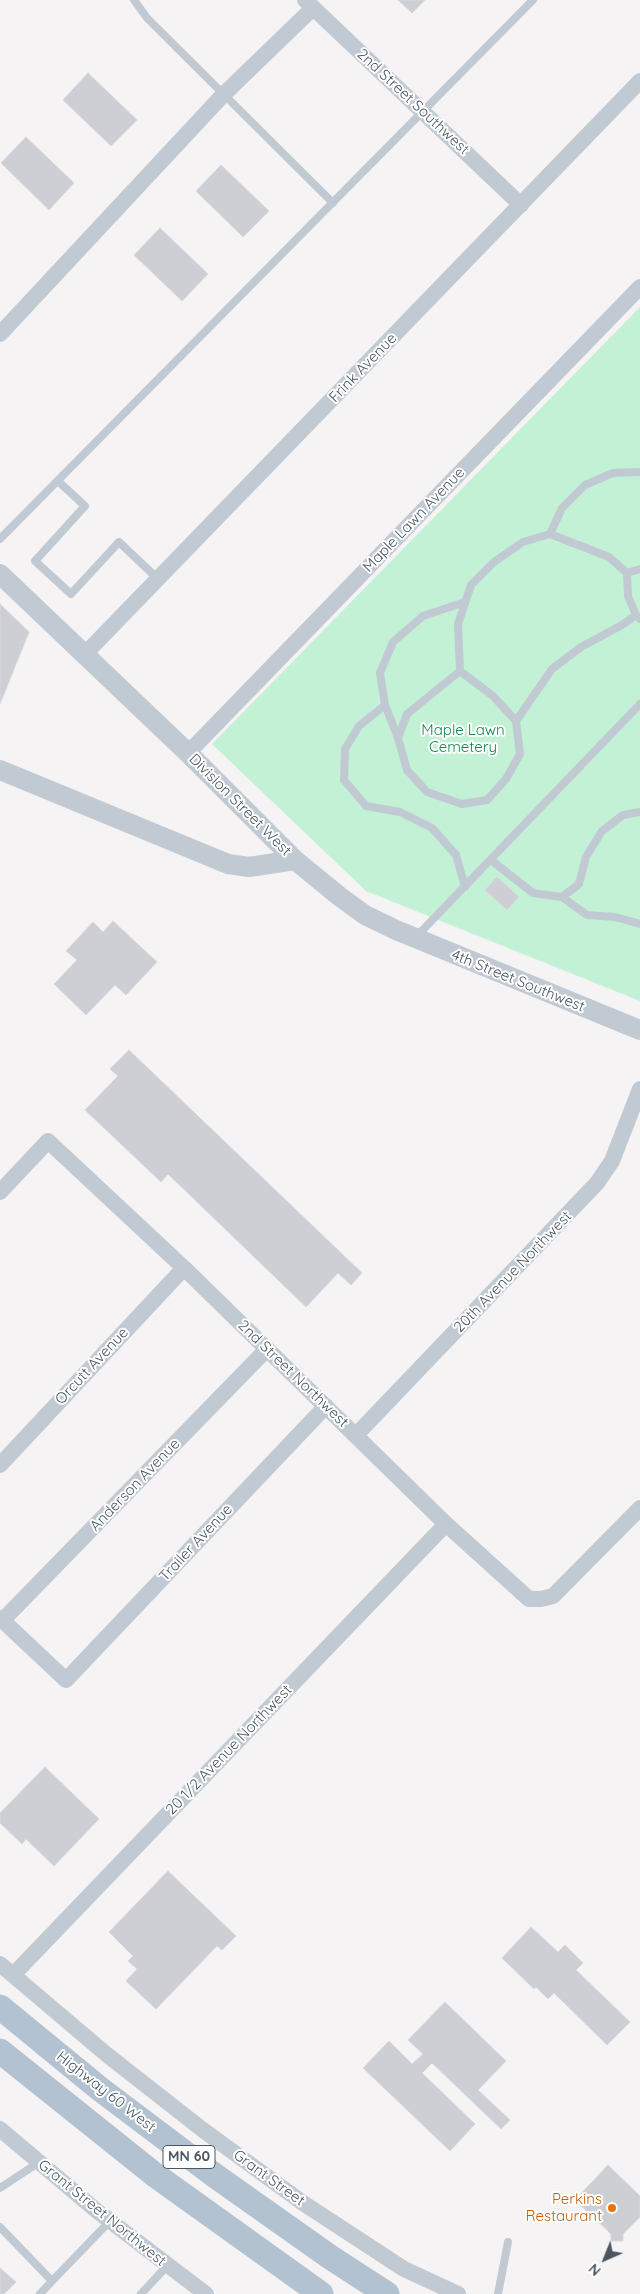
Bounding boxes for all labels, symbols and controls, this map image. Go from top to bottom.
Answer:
street label: 2nd Street Southwest [353,45,473,159]
street label: Frink Avenue [325,330,401,406]
street label: Maple Lawn Avenue [359,464,469,576]
park label: Maple Lawn Cemetery [421,721,505,756]
street label: Division Street West [185,750,295,860]
street label: 4th Street Southwest [449,946,587,1016]
street label: 20th Avenue Northwest [450,1208,576,1336]
street label: 2nd Street Northwest [234,1317,352,1431]
street label: Orcutt Avenue [52,1324,132,1408]
street label: Anderson Avenue [86,1435,184,1535]
street label: Trailer Avenue [156,1501,236,1585]
street label: 20 1/2 Avenue Northwest [162,1681,296,1819]
street label: Highway 60 West [53,2048,159,2136]
road number: MN 60 [163,2146,215,2168]
street label: Grant Street [230,2146,308,2210]
street label: Grant Street Northwest [34,2156,170,2270]
place label: Perkins Restaurant [526,2190,602,2225]
marker: Perkins Restaurant [606,2202,618,2214]
north arrow [580,2234,630,2284]
text: N [585,2260,605,2280]

